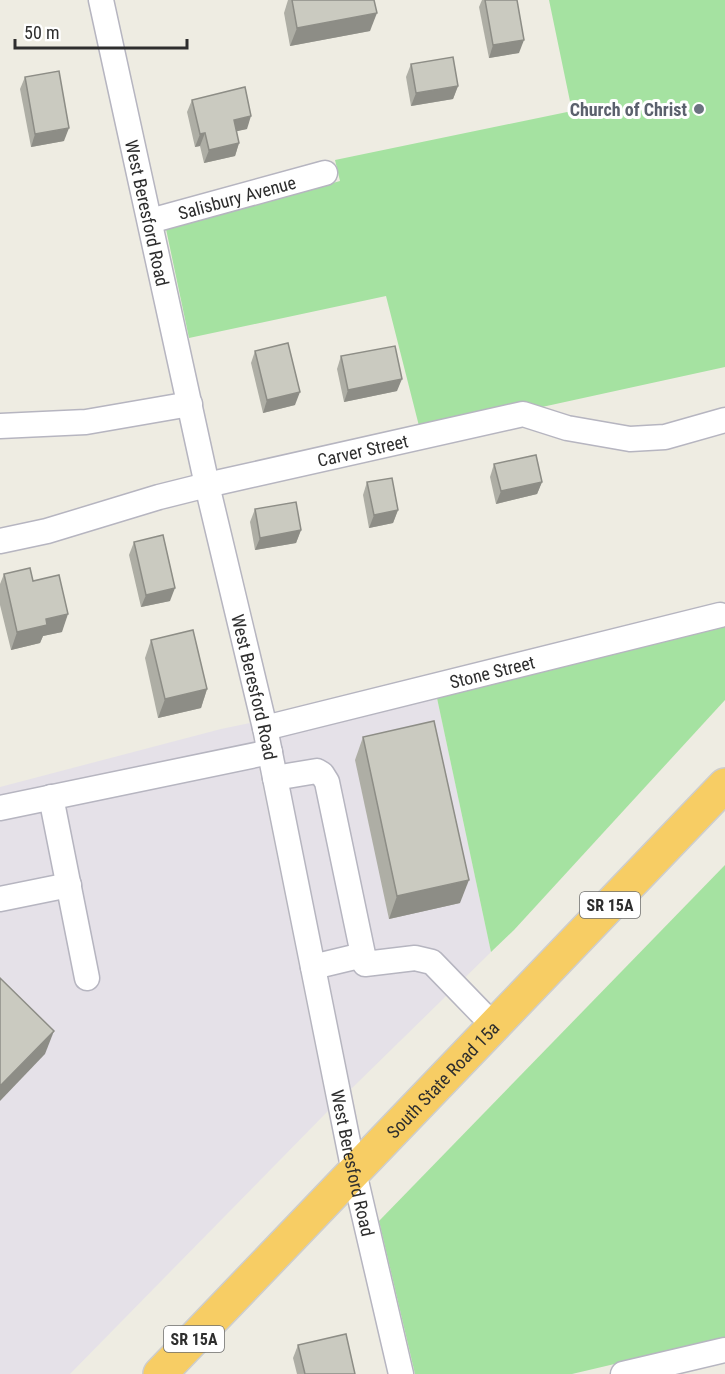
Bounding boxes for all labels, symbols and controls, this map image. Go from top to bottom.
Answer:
scale bar [15,12,188,50]
text: 50 m [24,22,59,43]
place label: Church of Christ [570,99,687,120]
marker: Church of Christ [692,102,706,116]
street label: West Beresford Road [121,138,174,288]
street label: Salisbury Avenue [176,171,298,223]
street label: Carver Street [315,430,410,470]
street label: West Beresford Road [228,612,282,762]
street label: Stone Street [447,651,537,692]
road number: SR 15A [580,892,640,918]
street label: South State Road 15a [382,1017,503,1142]
street label: West Beresford Road [327,1088,379,1238]
road number: SR 15A [164,1326,224,1352]

